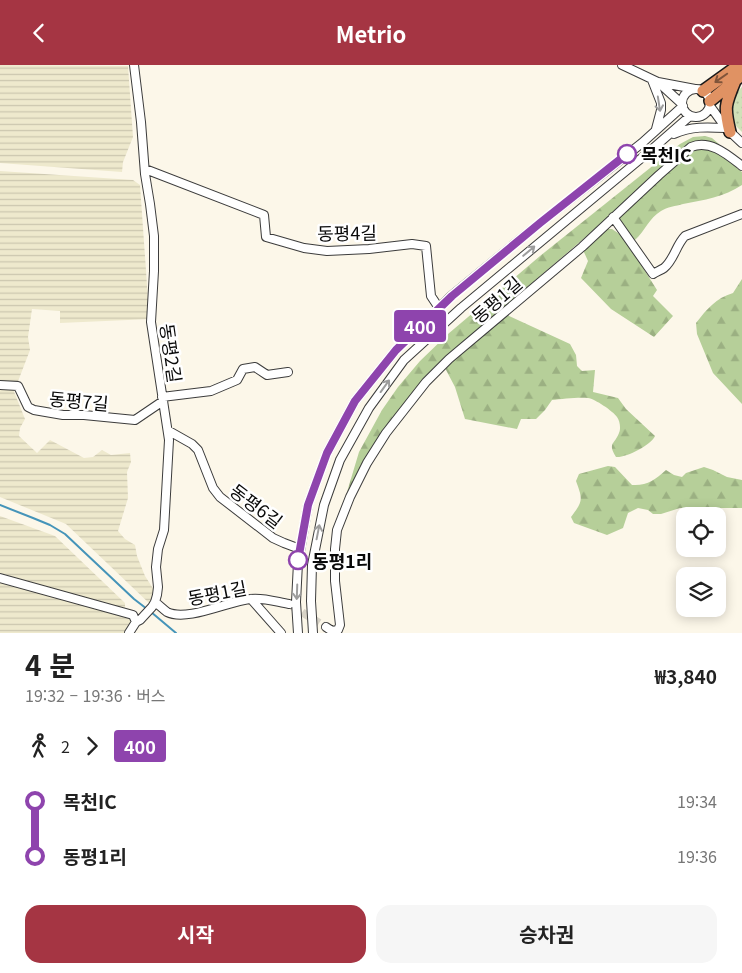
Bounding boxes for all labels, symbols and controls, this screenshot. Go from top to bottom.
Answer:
text: Metrio [336,17,406,49]
icon: back [25,19,53,47]
icon: heart [689,19,717,47]
one-way arrow [714,73,728,83]
one-way arrow [655,96,665,112]
place label: 목천IC [641,141,692,167]
marker: 목천IC [617,144,637,164]
street label: 동평4길 [317,218,377,246]
one-way arrow [522,246,535,257]
street label: 동평1길 [465,270,527,328]
line badge: 400 [391,310,449,342]
text: 400 [404,313,436,339]
street label: 동평2길 [155,322,189,384]
one-way arrow [380,379,390,393]
street label: 동평7길 [48,384,110,416]
street label: 동평6길 [225,477,289,533]
map controls [676,507,726,617]
button: locate [676,507,726,557]
one-way arrow [314,525,324,541]
place label: 동평1리 [312,547,372,573]
marker: 동평1리 [288,550,308,570]
button: layers [676,567,726,617]
street label: 동평1길 [185,574,249,610]
one-way arrow [292,583,301,599]
text: 4 분 [25,644,75,684]
text: ₩3,840 [655,662,717,689]
text: 19:32 – 19:36 · 버스 [25,683,165,707]
icon: walk [25,732,53,760]
icon: forward [78,732,106,760]
text: 400 [124,733,156,759]
text: 2 [61,734,70,758]
text: 목천IC [63,787,117,814]
text: 19:34 [677,789,717,813]
text: 동평1리 [63,842,127,869]
text: 19:36 [677,844,717,868]
button: 시작 [25,905,366,963]
button: 승차권 [376,905,717,963]

